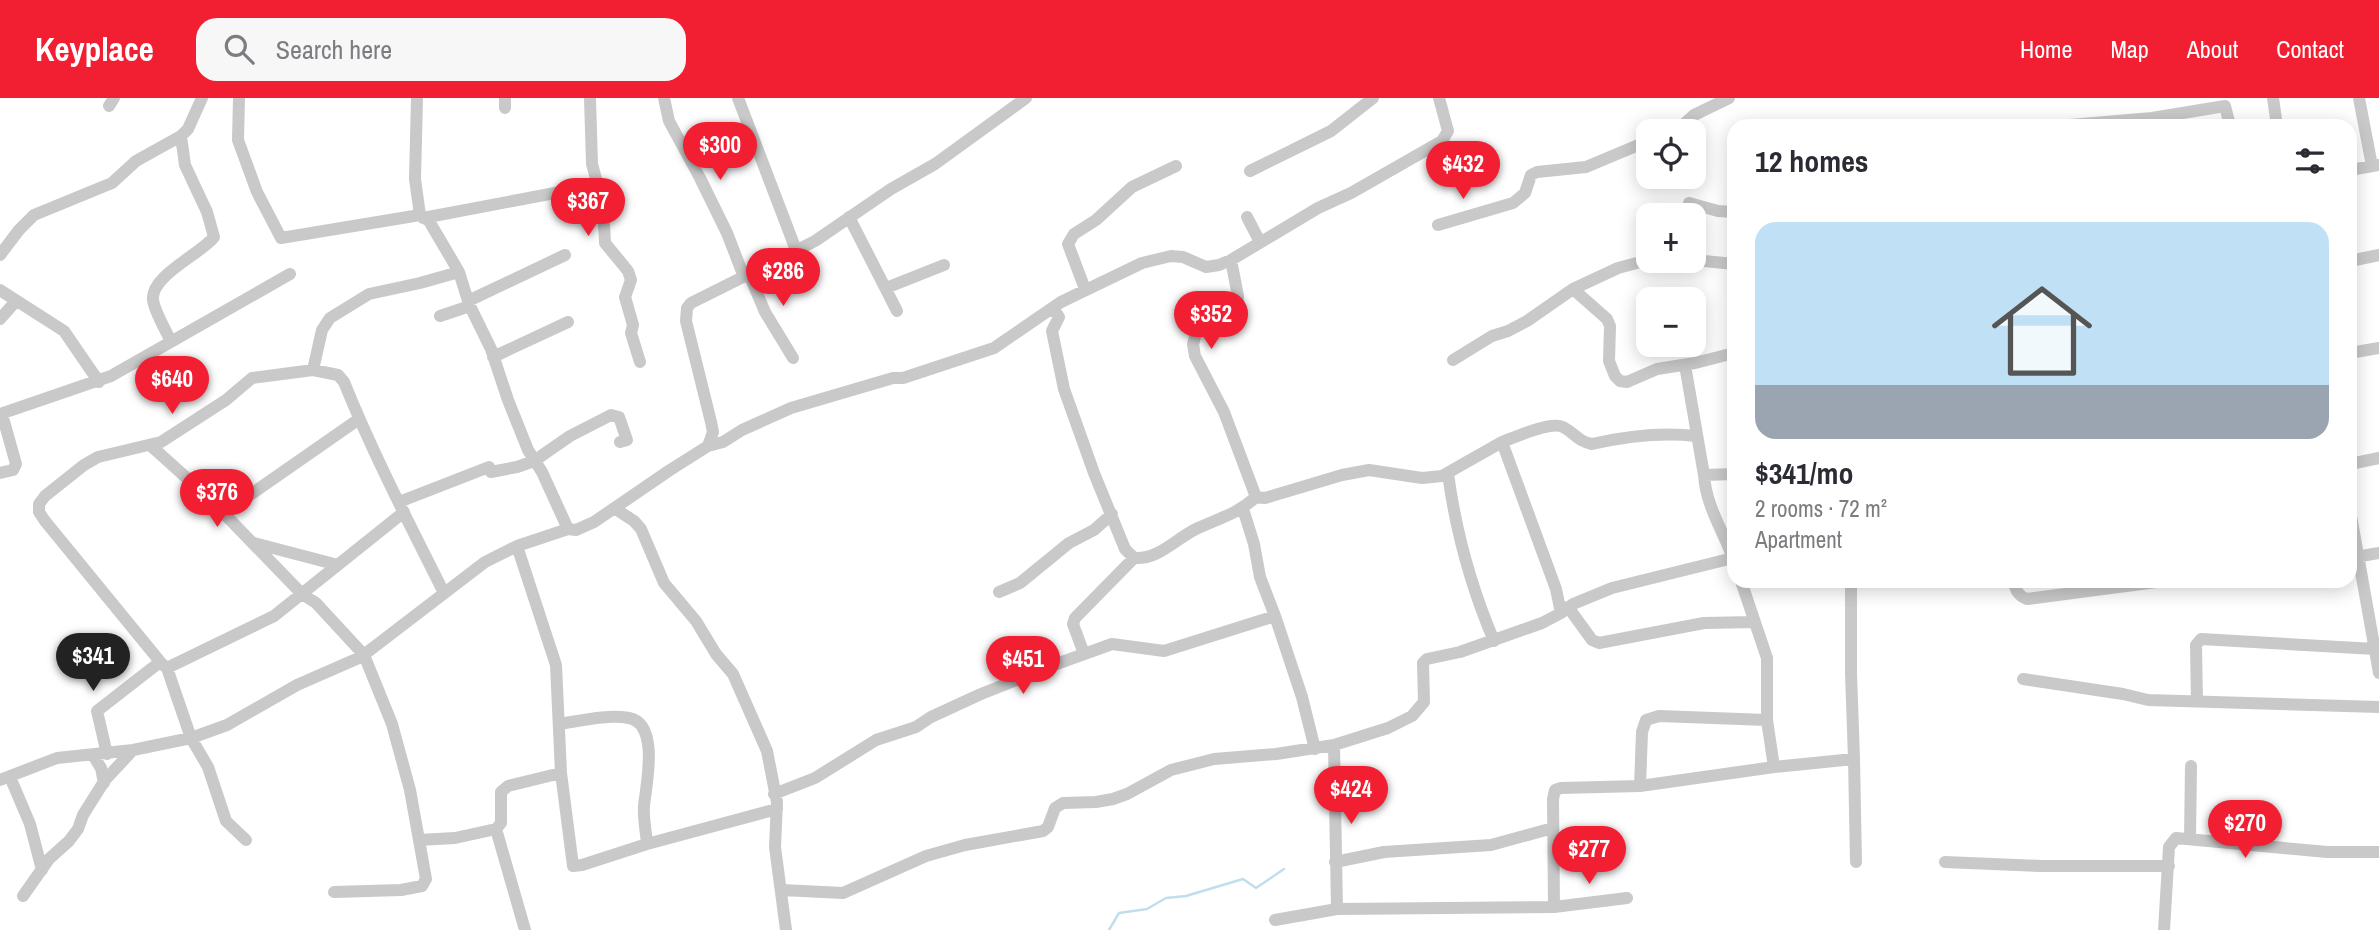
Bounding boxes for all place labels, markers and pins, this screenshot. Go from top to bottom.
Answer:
pin: $300 [679,122,761,182]
pin: $432 [1422,141,1504,201]
pin: $367 [547,178,629,238]
pin: $286 [742,248,824,308]
pin: $352 [1170,292,1252,351]
pin: $640 [131,356,213,416]
pin: $376 [176,470,258,529]
pin: $341 [52,634,134,693]
pin: $451 [982,636,1064,696]
pin: $424 [1310,766,1392,826]
pin: $270 [2204,800,2286,860]
pin: $277 [1548,826,1630,886]

